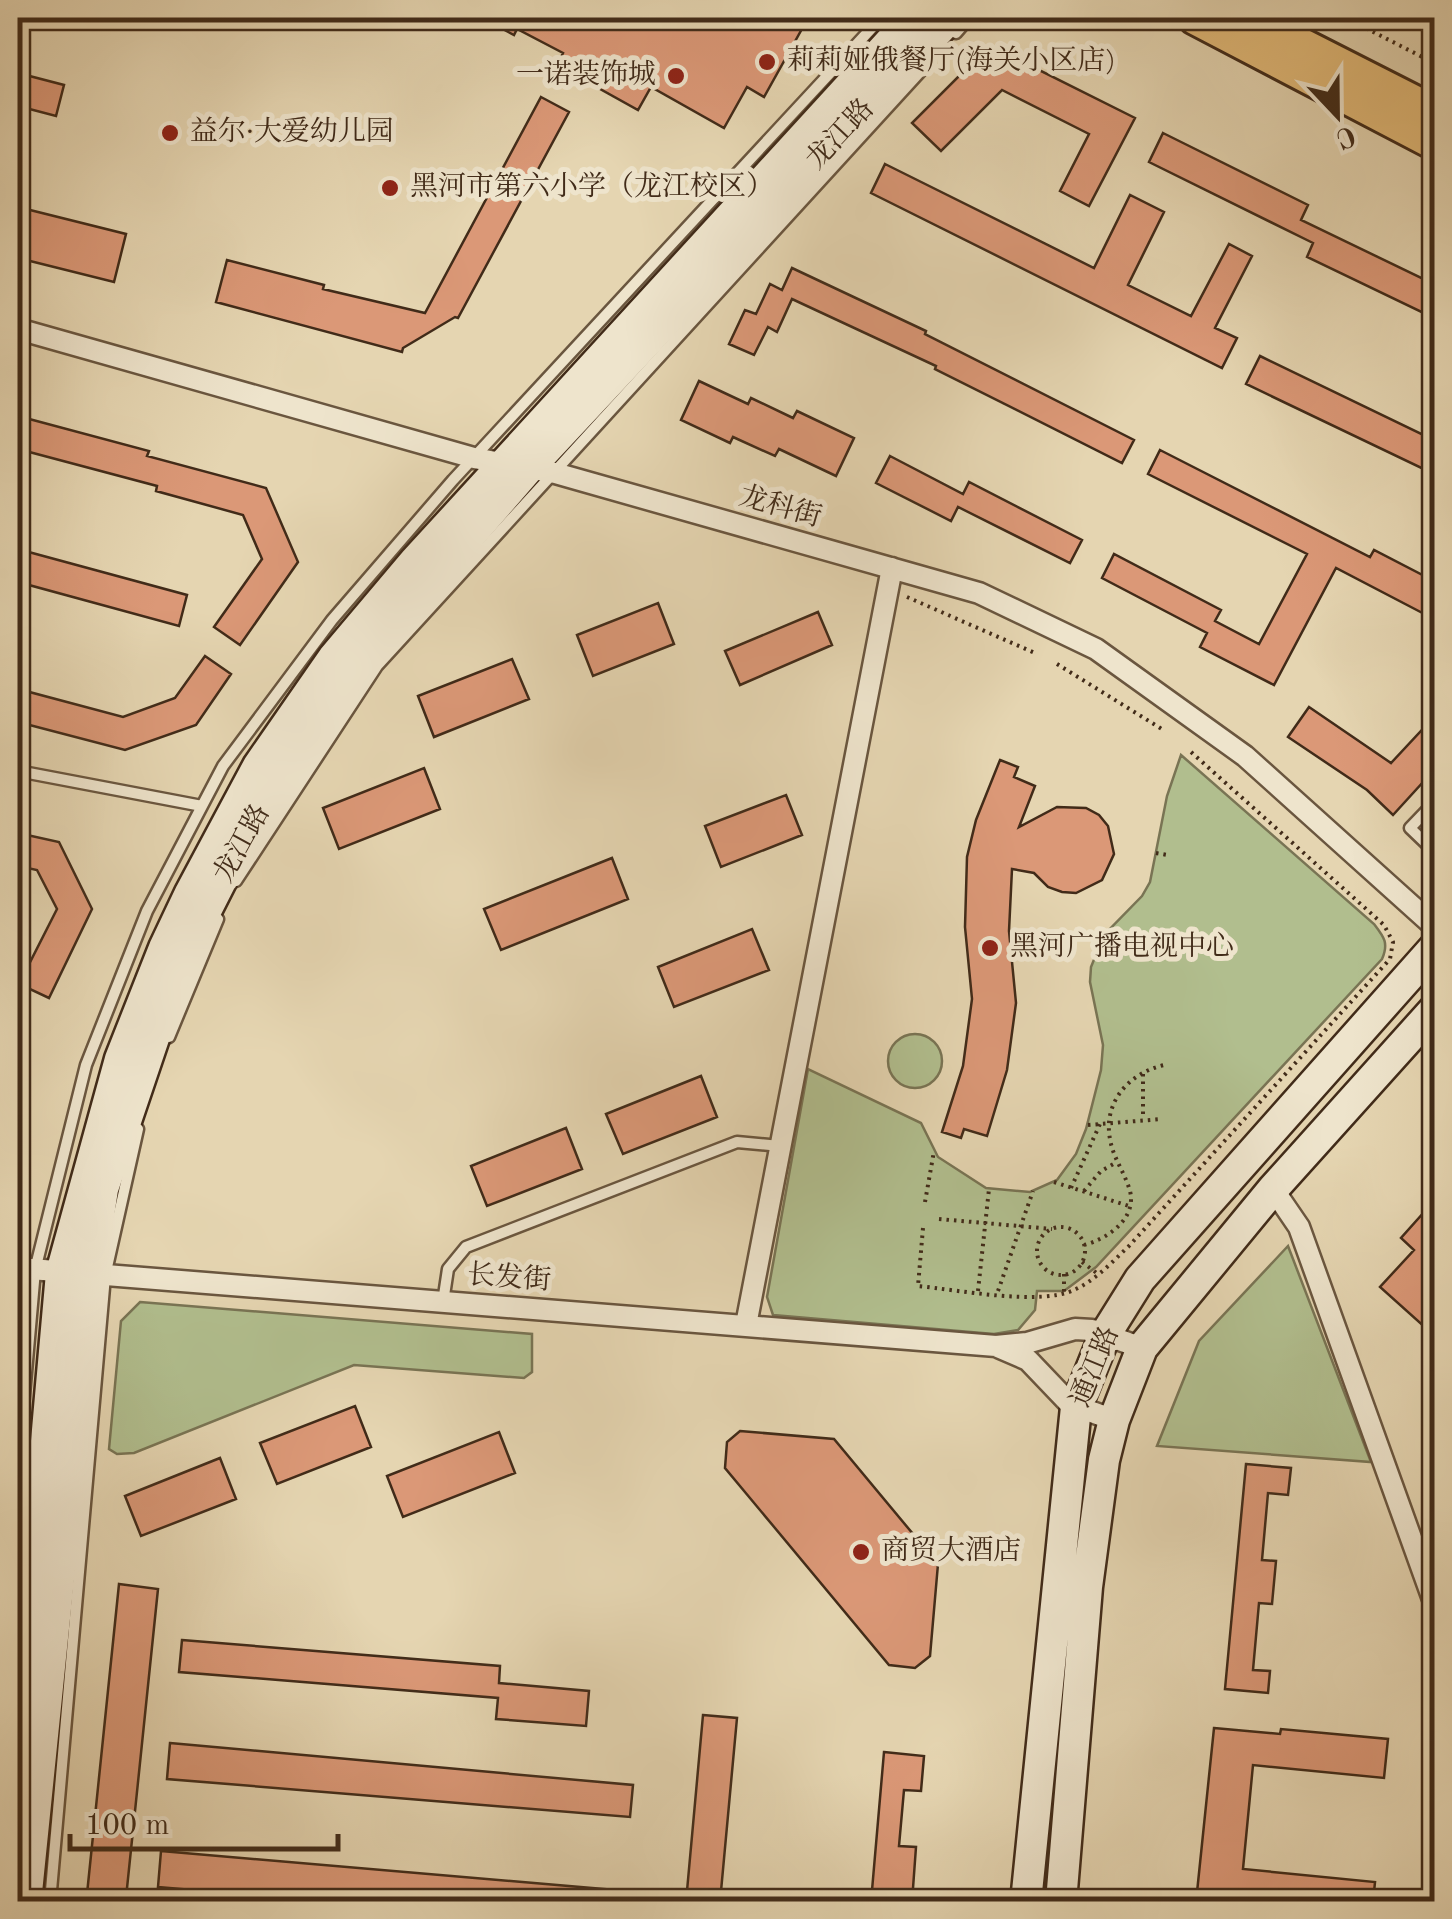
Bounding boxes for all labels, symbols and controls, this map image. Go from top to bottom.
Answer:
place label: 莉莉娅俄餐厅(海关小区店) [787,45,1116,76]
marker: 莉莉娅俄餐厅(海关小区店) [756,51,778,73]
place label: 一诺装饰城 [516,59,656,90]
marker: 一诺装饰城 [665,65,687,87]
north arrow [1287,65,1387,165]
street label: 龙江路 [800,93,880,175]
place label: 益尔·大爱幼儿园 [190,116,394,147]
text: С [1331,119,1359,153]
marker: 益尔·大爱幼儿园 [159,122,181,144]
place label: 黑河市第六小学（龙江校区） [410,171,774,202]
marker: 黑河市第六小学（龙江校区） [379,177,401,199]
street label: 龙科街 [736,480,825,533]
street label: 龙江路 [208,799,276,888]
place label: 黑河广播电视中心 [1010,931,1234,962]
marker: 黑河广播电视中心 [979,937,1001,959]
street label: 长发街 [466,1259,552,1296]
street label: 通江路 [1065,1322,1125,1411]
place label: 商贸大酒店 [881,1535,1021,1566]
marker: 商贸大酒店 [850,1541,872,1563]
scale bar [70,1789,338,1851]
text: 100 m [85,1811,169,1841]

